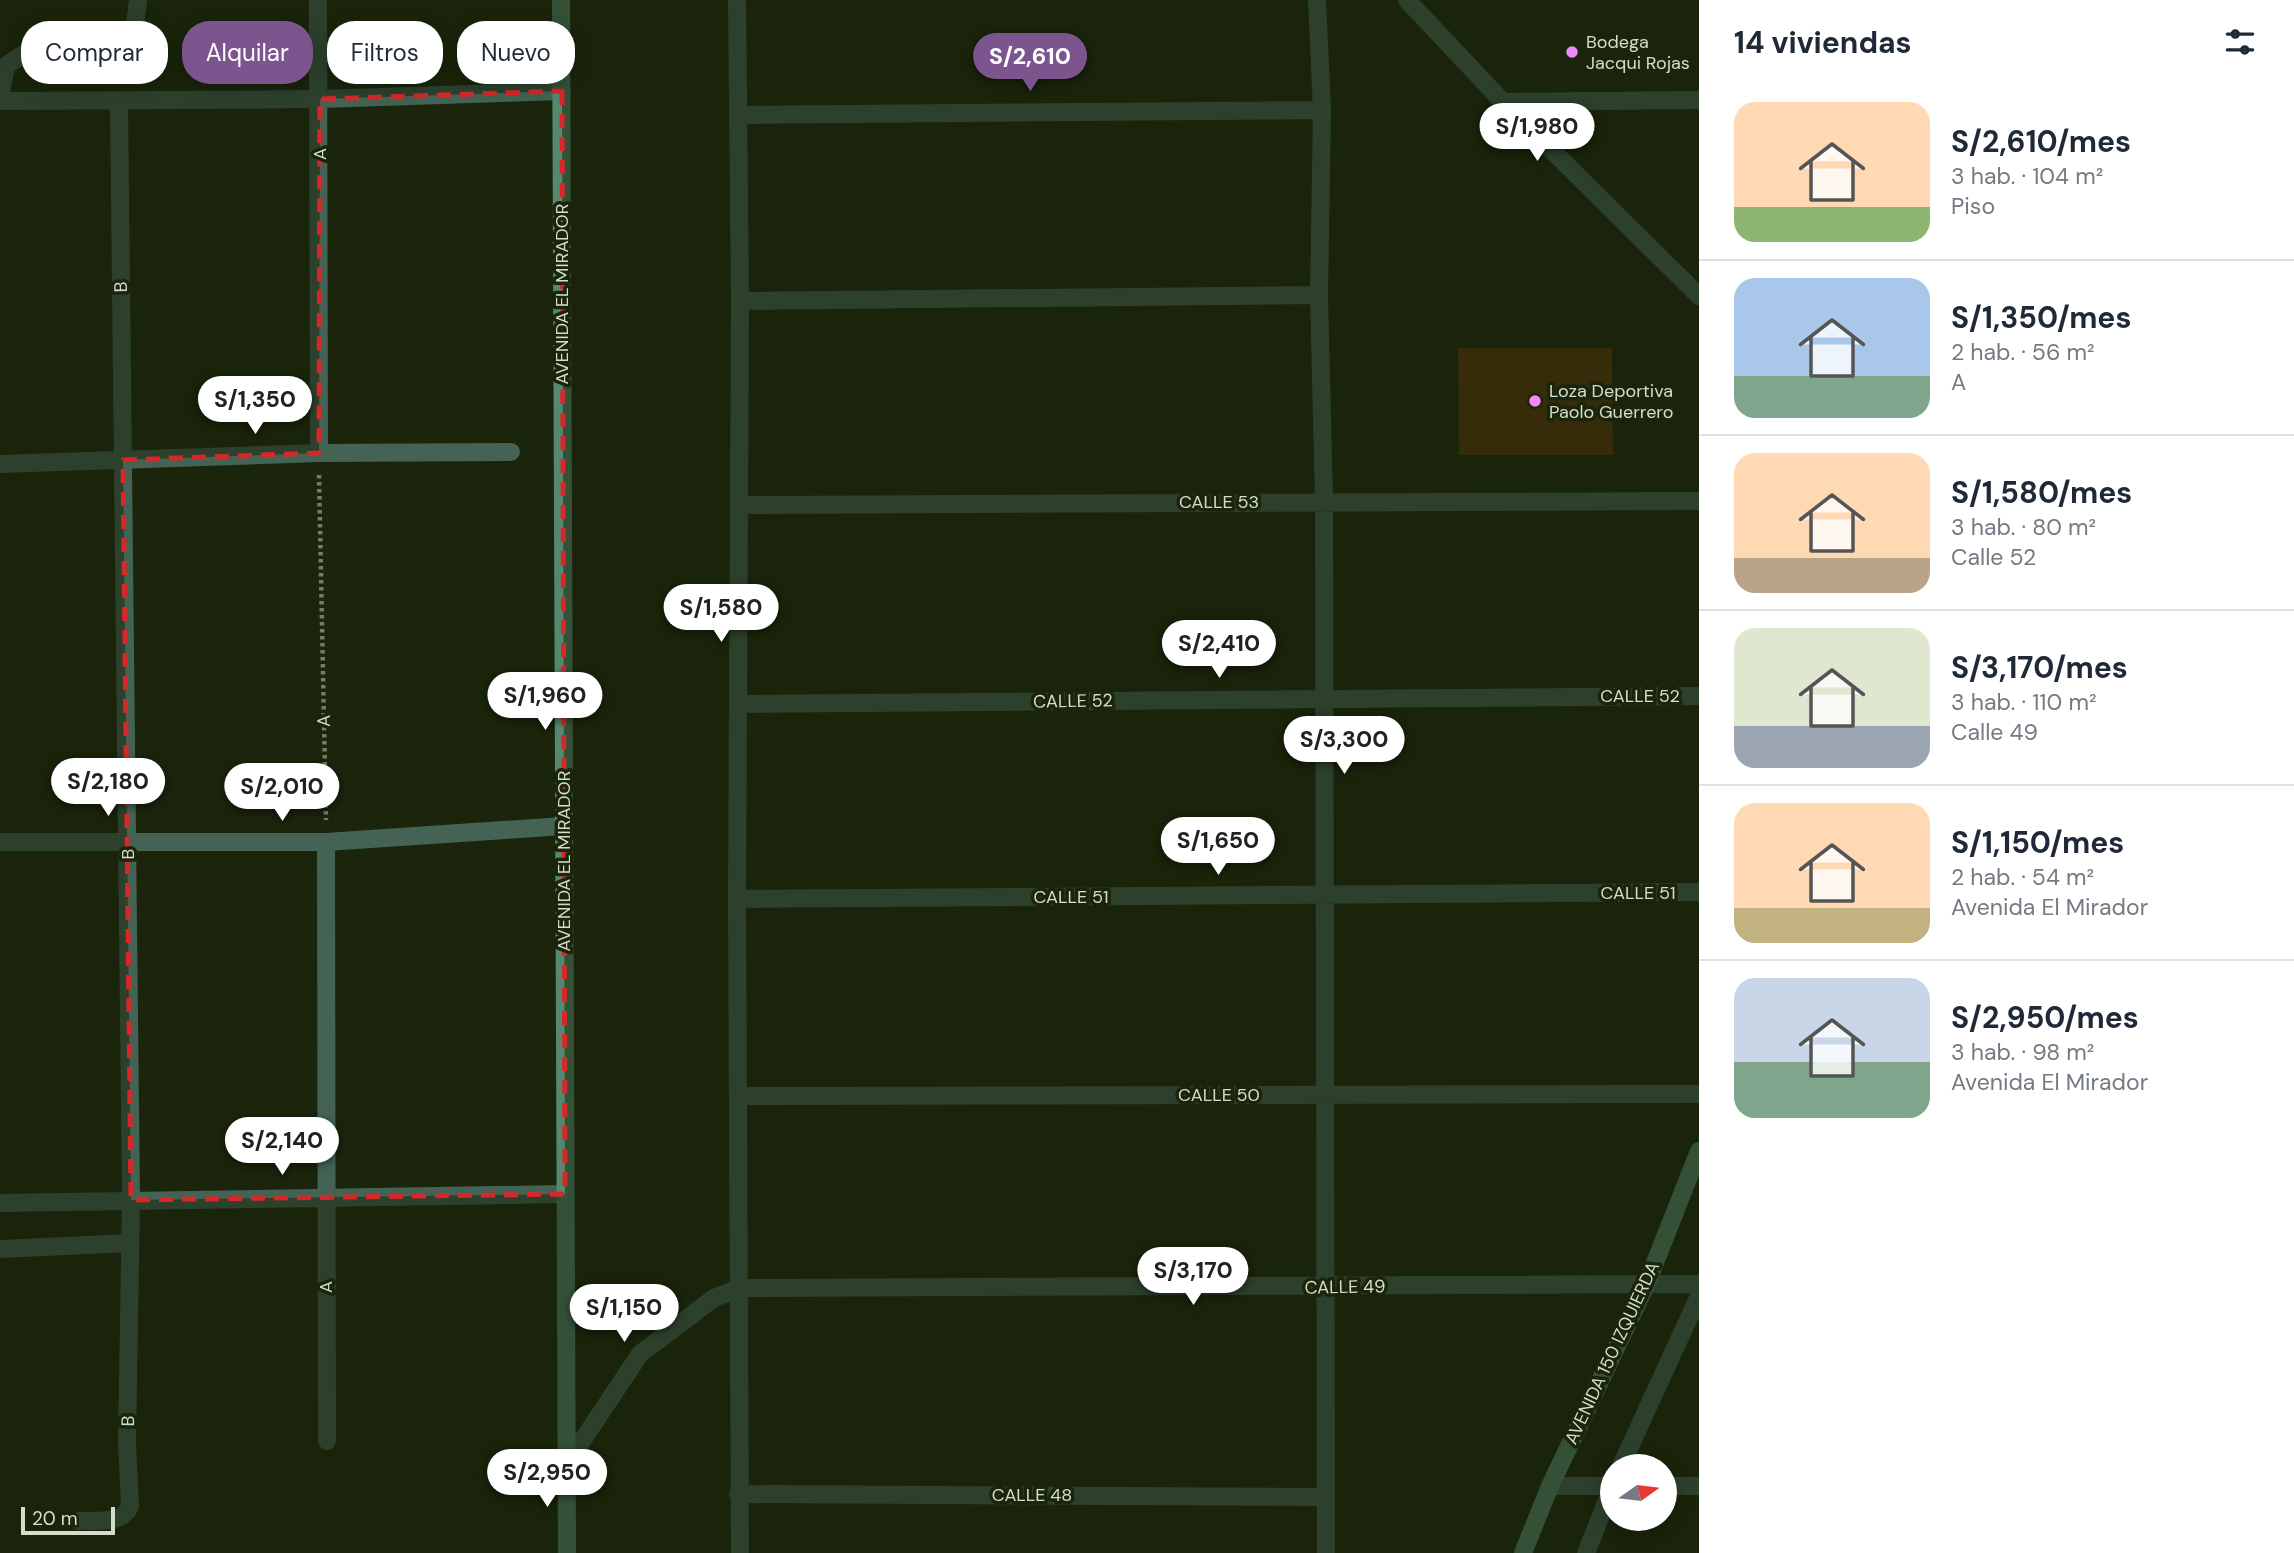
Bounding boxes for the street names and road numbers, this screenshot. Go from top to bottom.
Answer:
street label: A [308,148,332,160]
street label: AVENIDA EL MIRADOR [550,204,574,384]
street label: B [109,281,133,293]
street label: CALLE 53 [1179,490,1259,514]
street label: CALLE 52 [1600,684,1680,708]
street label: CALLE 52 [1033,688,1113,714]
street label: A [312,715,336,727]
street label: AVENIDA EL MIRADOR [552,771,576,951]
street label: B [116,848,140,859]
street label: CALLE 51 [1600,881,1676,905]
street label: CALLE 51 [1033,885,1109,909]
street label: CALLE 50 [1178,1083,1260,1107]
street label: AVENIDA 150 IZQUIERDA [1559,1258,1665,1448]
street label: CALLE 49 [1304,1274,1386,1300]
street label: A [314,1281,338,1293]
street label: B [116,1415,140,1427]
street label: CALLE 48 [992,1483,1072,1507]

